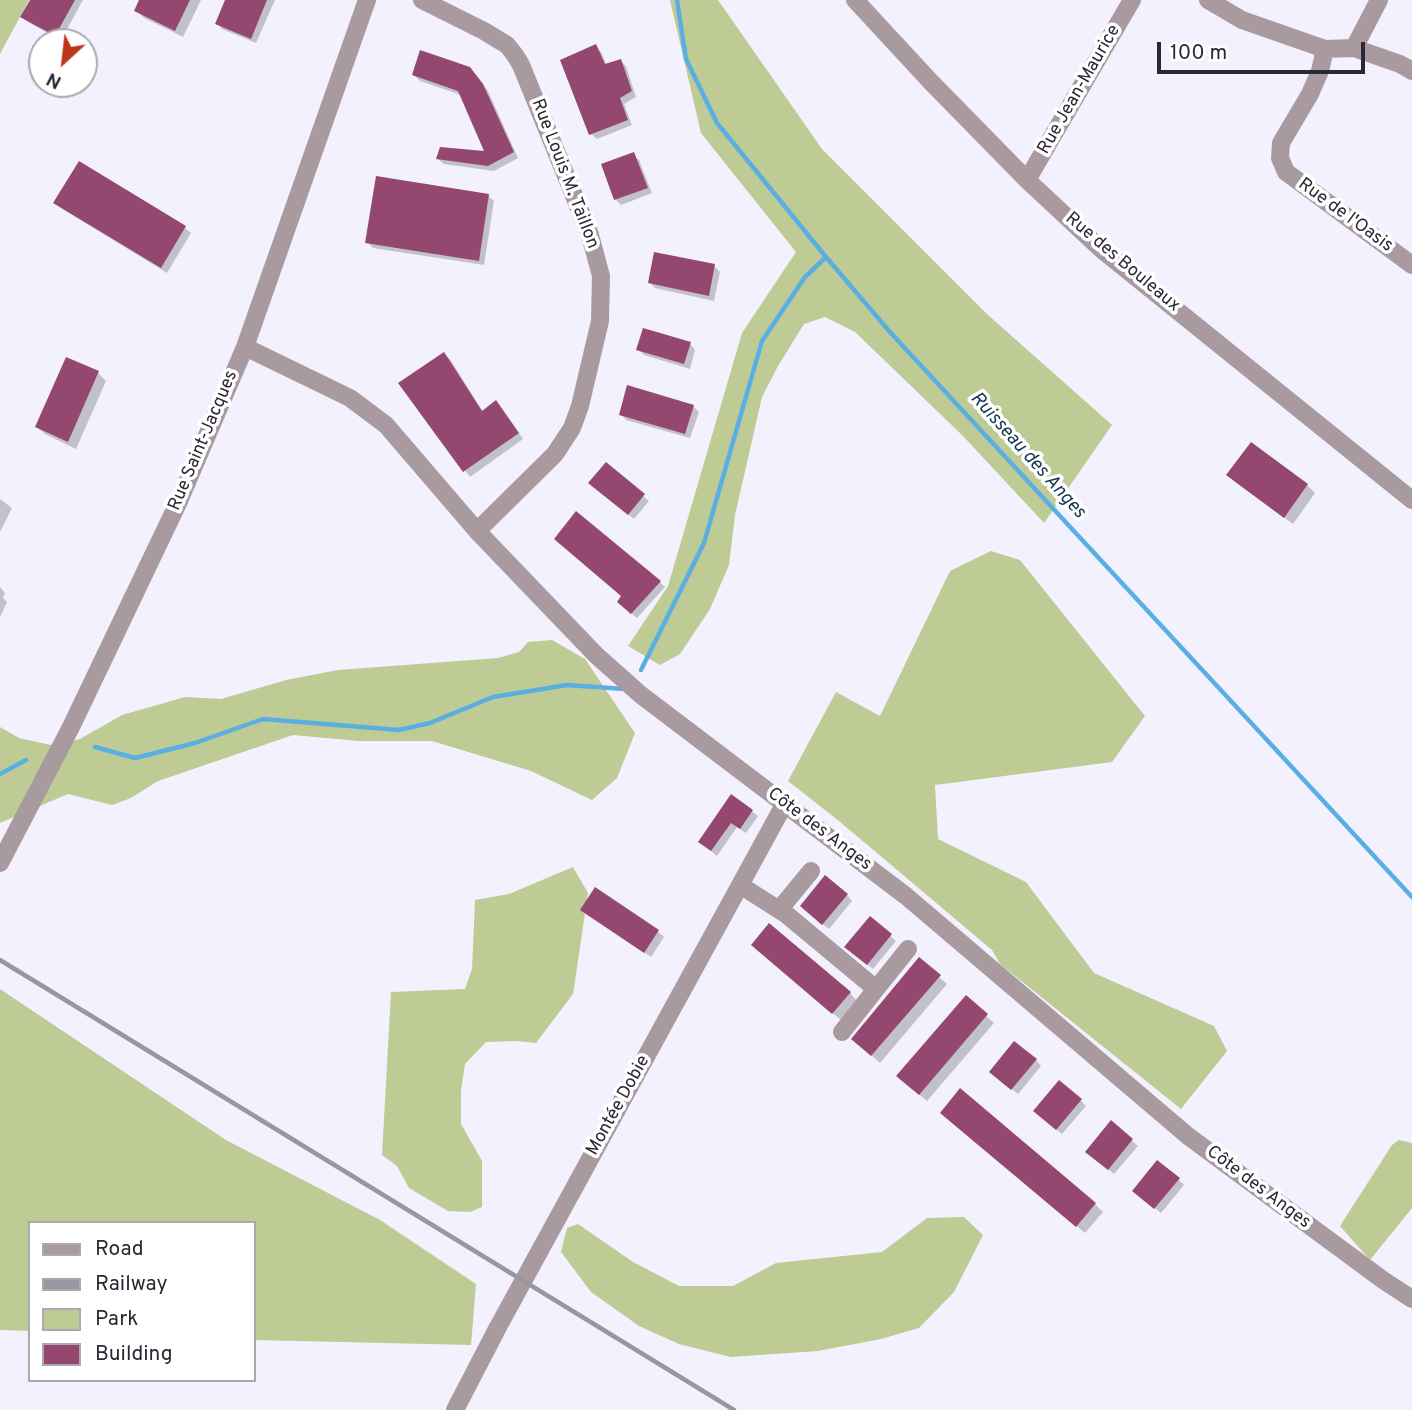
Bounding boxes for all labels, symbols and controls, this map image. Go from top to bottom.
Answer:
street label: Rue Jean-Maurice [1034,21,1126,159]
north arrow [28,28,98,98]
scale bar [1160,28,1368,72]
text: 100 m [1170,40,1227,67]
text: N [43,66,66,94]
street label: Rue Louis M. Taillon [525,96,603,252]
street label: Rue de l'Oasis [1293,174,1397,258]
street label: Rue des Bouleaux [1060,209,1184,317]
street label: Rue Saint-Jacques [165,368,243,514]
water label: Ruisseau des Anges [964,388,1090,524]
street label: Côte des Anges [763,784,875,876]
street label: Montée Dobie [583,1052,655,1160]
street label: Côte des Anges [1202,1142,1314,1234]
legend [28,1221,256,1382]
text: Road [95,1236,144,1263]
text: Railway [95,1271,168,1298]
text: Park [95,1306,138,1333]
text: Building [95,1341,173,1368]

